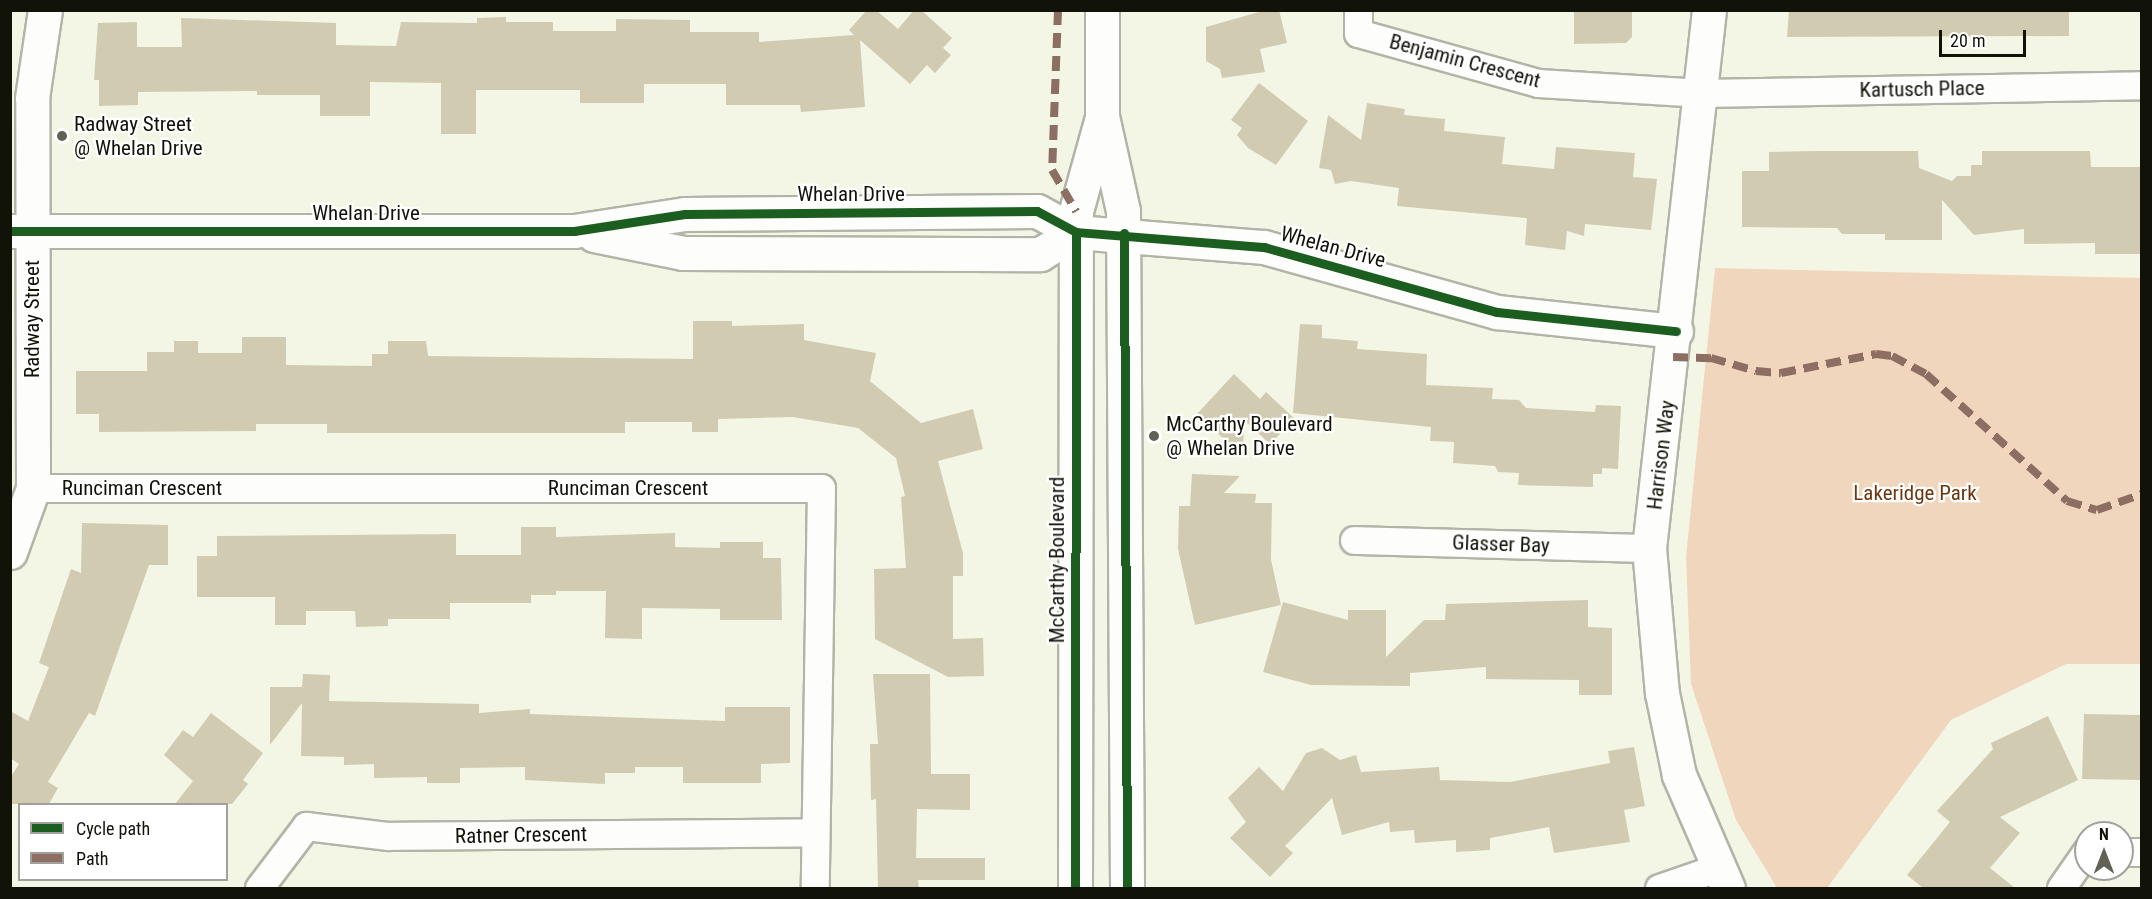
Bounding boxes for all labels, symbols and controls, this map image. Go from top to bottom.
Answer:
scale bar [1942,18,2029,56]
street label: Benjamin Crescent [1387,29,1543,93]
text: 20 m [1950,30,1985,51]
street label: Kartusch Place [1859,75,1985,103]
place label: Radway Street @ Whelan Drive [74,111,203,161]
marker: Radway Street @ Whelan Drive [55,129,69,143]
street label: Whelan Drive [797,181,905,207]
street label: Whelan Drive [312,200,420,226]
street label: Whelan Drive [1278,221,1388,273]
street label: Radway Street [19,260,45,378]
street label: Harrison Way [1642,399,1680,511]
place label: McCarthy Boulevard @ Whelan Drive [1166,411,1333,461]
marker: McCarthy Boulevard @ Whelan Drive [1147,429,1161,443]
street label: Runciman Crescent [62,475,222,501]
street label: Runciman Crescent [548,475,708,501]
street label: McCarthy Boulevard [1044,477,1070,643]
park label: Lakeridge Park [1853,480,1977,506]
street label: Glasser Bay [1452,530,1550,558]
legend [18,803,228,881]
text: Cycle path [76,818,150,839]
street label: Ratner Crescent [455,821,587,849]
north arrow [2074,821,2134,881]
text: N [2099,825,2109,844]
text: Path [76,848,109,869]

